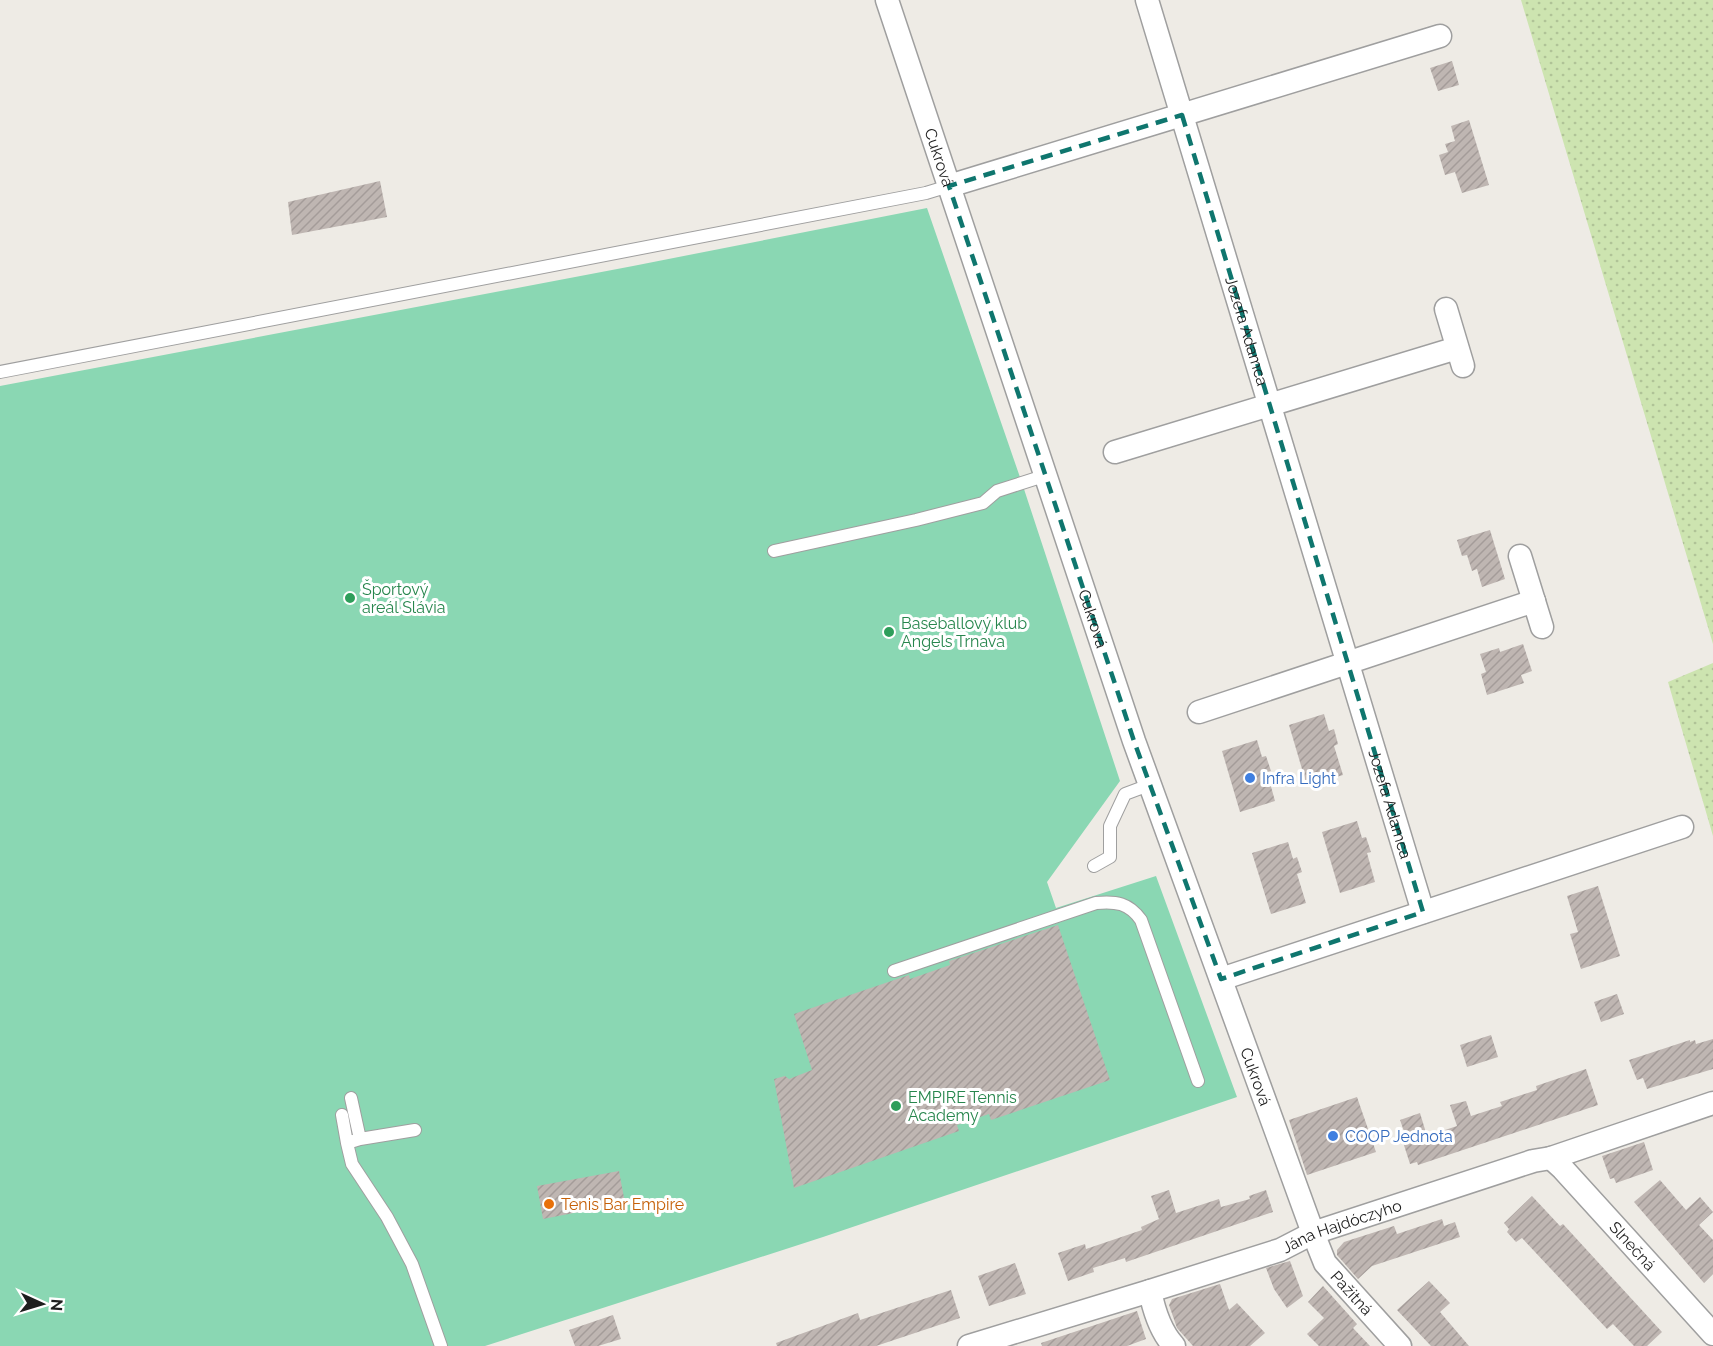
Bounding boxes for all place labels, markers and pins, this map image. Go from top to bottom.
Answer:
place label: Športový areál Slávia [362,579,445,617]
marker: Športový areál Slávia [343,591,357,605]
place label: Baseballový klub Angels Trnava [901,614,1027,651]
marker: Baseballový klub Angels Trnava [882,625,896,639]
place label: Infra Light [1262,769,1337,788]
marker: Infra Light [1243,771,1257,785]
place label: EMPIRE Tennis Academy [908,1088,1017,1125]
marker: EMPIRE Tennis Academy [889,1099,903,1113]
place label: COOP Jednota [1345,1127,1453,1146]
marker: COOP Jednota [1326,1129,1340,1143]
place label: Tenis Bar Empire [561,1195,684,1214]
marker: Tenis Bar Empire [542,1197,556,1211]

